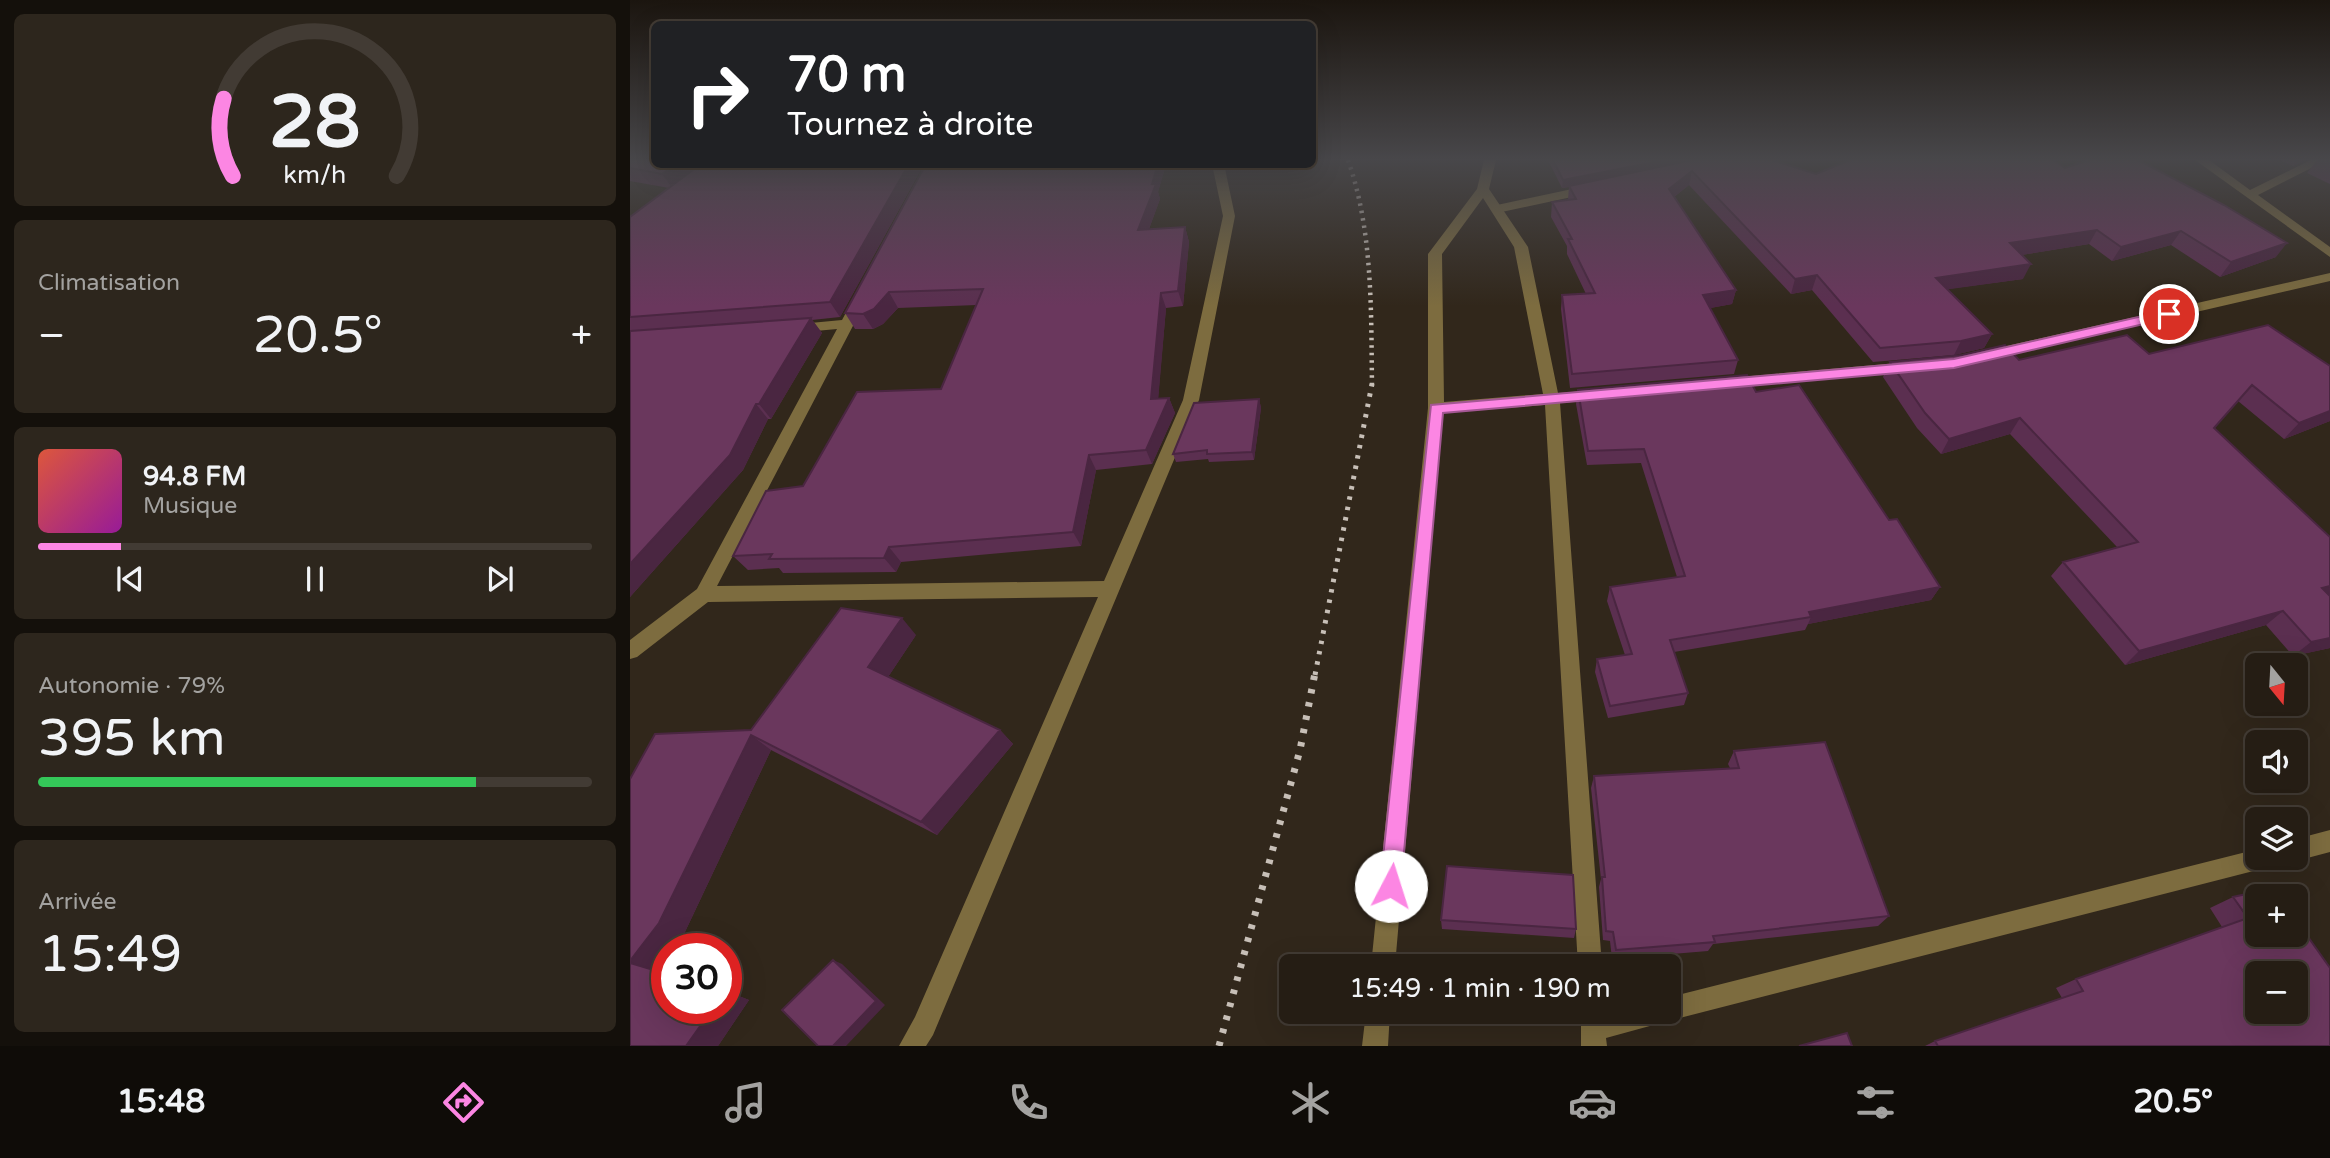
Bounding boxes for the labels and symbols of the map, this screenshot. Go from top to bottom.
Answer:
pin [2139,284,2199,344]
north arrow [2245,653,2308,716]
position arrow [1354,849,1428,923]
speed limit sign: 30 [651,933,742,1024]

